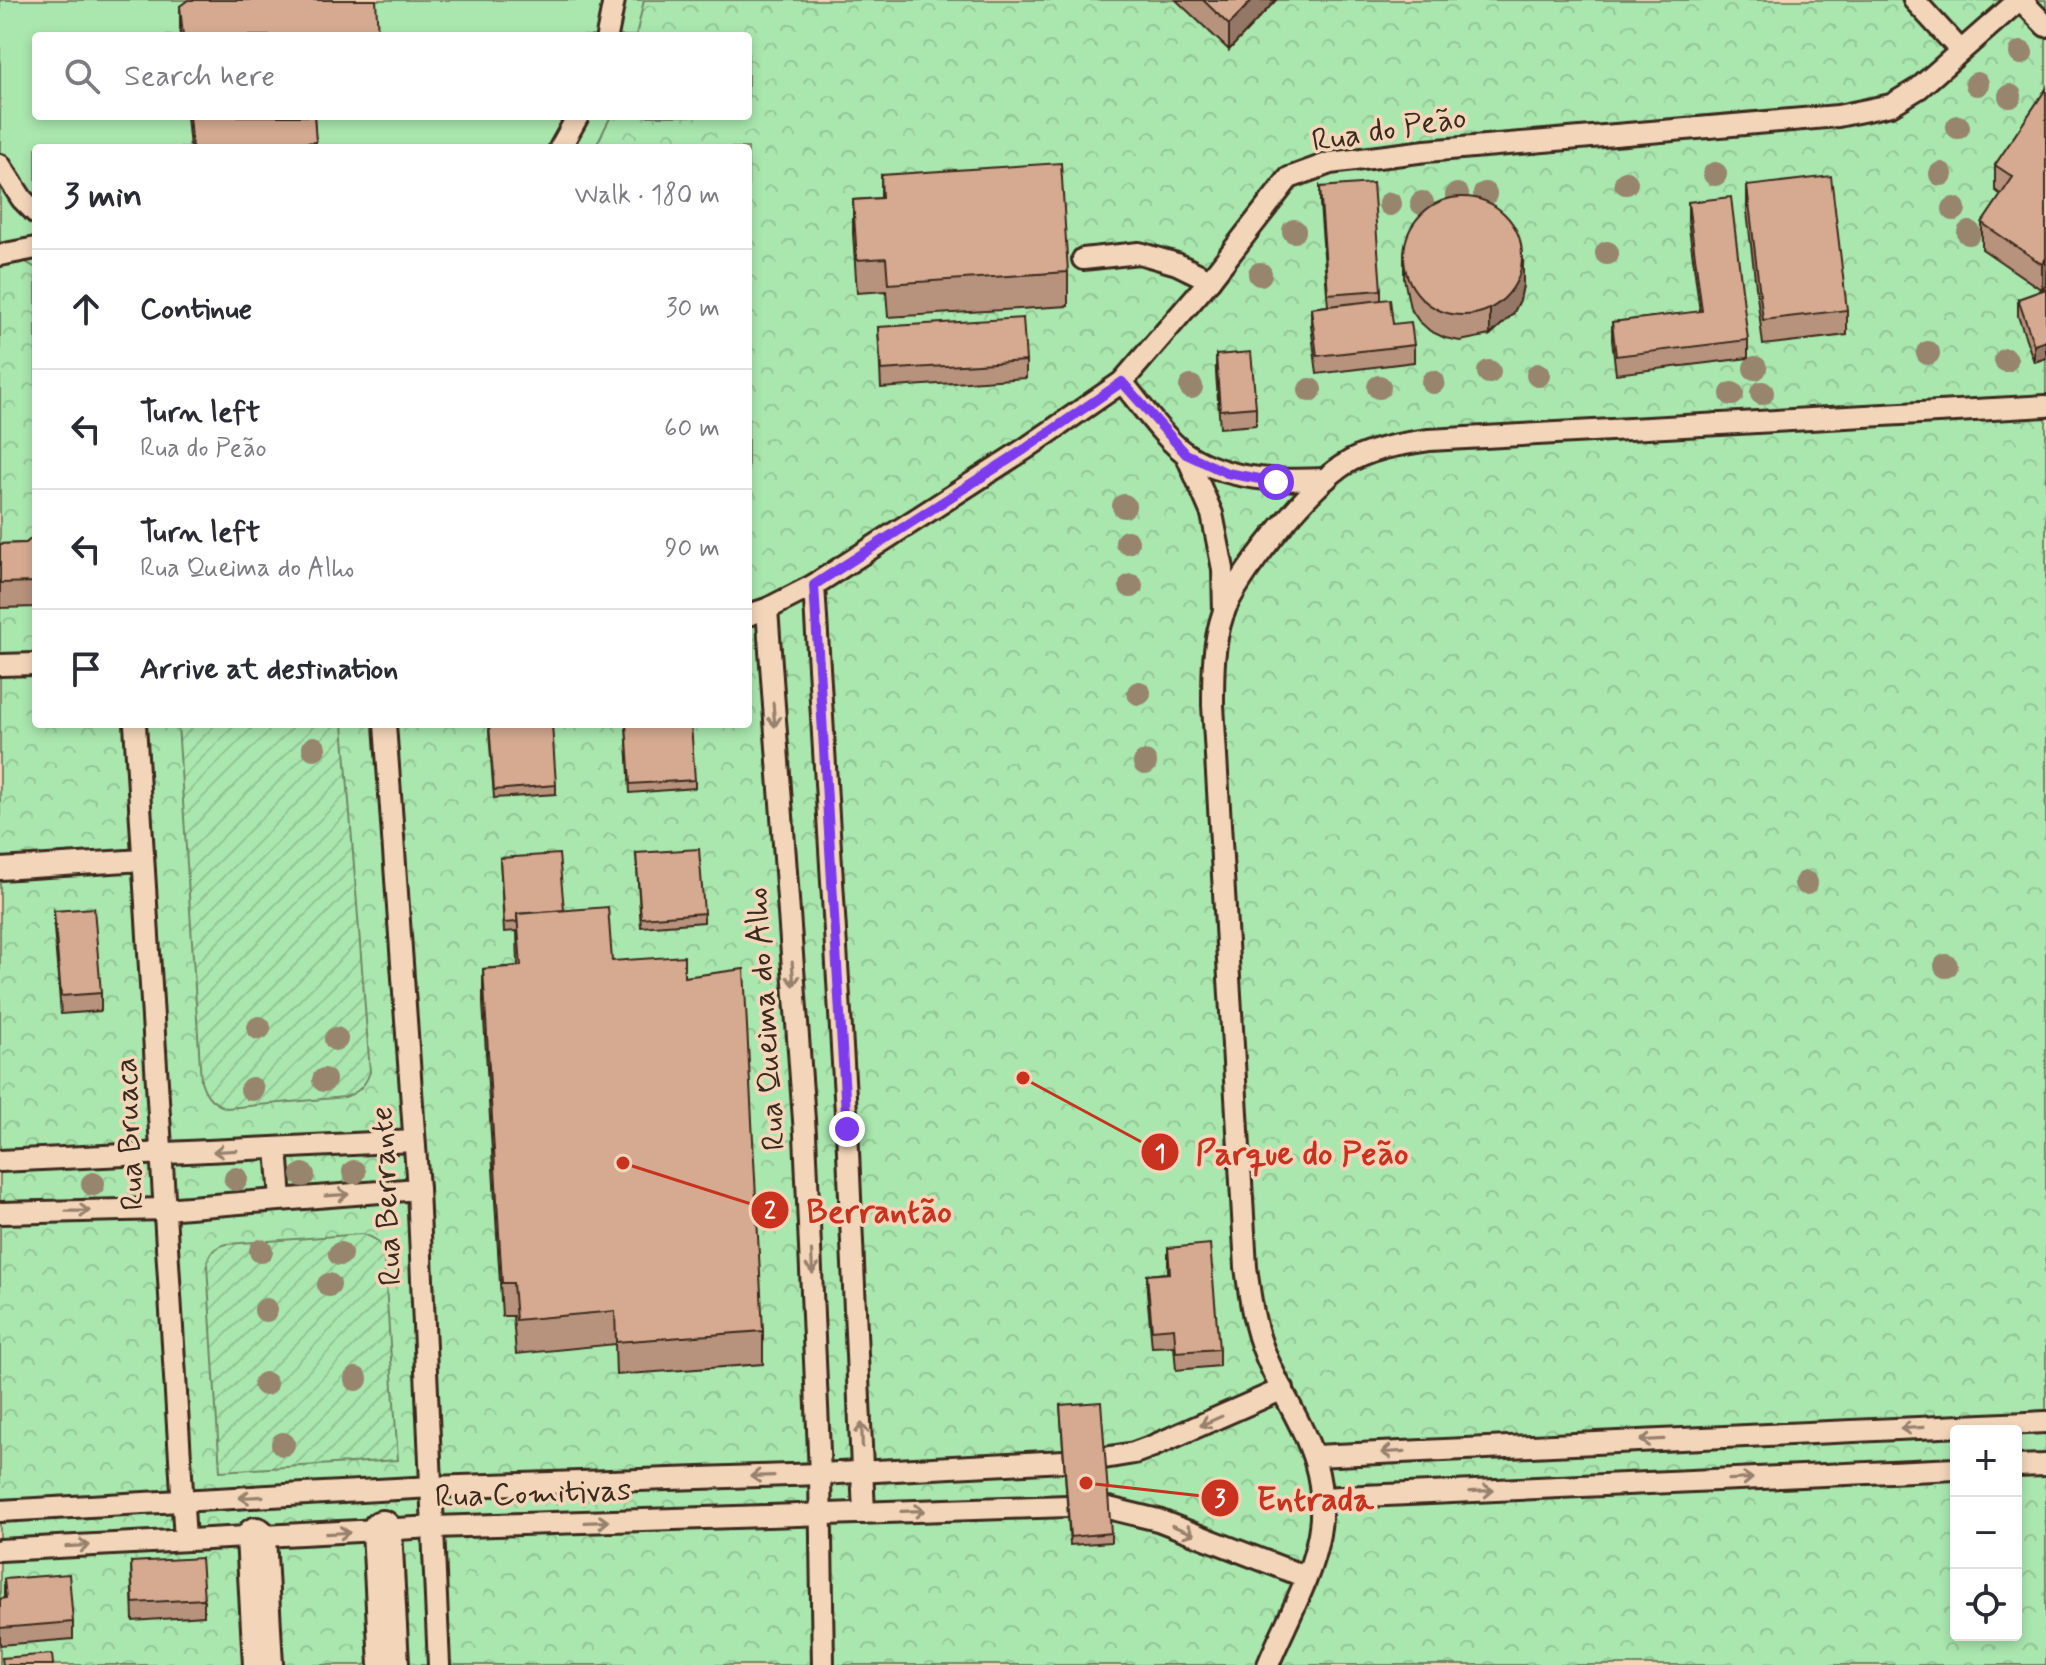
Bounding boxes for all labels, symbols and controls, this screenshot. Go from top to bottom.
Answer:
search box [32,32,752,120]
icon: search [60,54,104,98]
text: Search here [124,57,275,96]
street label: Rua do Peão [1309,97,1469,163]
text: 3 min [64,174,142,219]
text: Walk · 180 m [575,179,720,213]
icon: ahead [64,287,108,331]
text: Continue [140,290,252,329]
text: 30 m [666,292,720,326]
text: Turn left [140,393,260,432]
icon: left [64,407,108,451]
text: 60 m [664,412,720,446]
text: Rua do Peão [140,432,267,466]
route start [1258,464,1294,500]
text: Turn left [140,513,260,552]
icon: left [64,527,108,571]
text: 90 m [665,532,720,566]
text: Rua Queima do Alho [140,552,354,586]
icon: arrive [64,647,108,691]
text: Arrive at destination [140,650,398,689]
one-way arrow [767,701,782,728]
street label: Rua Queima do Alho [736,886,796,1152]
one-way arrow [786,961,801,987]
street label: Rua Bruaca [105,1056,155,1212]
street label: Rua Berrante [361,1105,413,1287]
route end [829,1111,865,1147]
callout: Parque do Peão [1140,1123,1424,1181]
text: Parque do Peão [1195,1132,1409,1177]
text: 1 [1155,1139,1165,1170]
one-way arrow [212,1144,239,1159]
callout: Berrantão [750,1181,967,1239]
one-way arrow [323,1187,350,1202]
text: Berrantão [806,1190,952,1235]
text: 2 [764,1196,776,1227]
one-way arrow [64,1203,91,1219]
one-way arrow [804,1248,819,1275]
one-way arrow [1199,1414,1224,1429]
one-way arrow [1899,1421,1926,1436]
one-way arrow [854,1422,869,1449]
map controls [1950,1425,2022,1641]
button: + [1950,1425,2022,1497]
one-way arrow [1639,1433,1666,1448]
one-way arrow [1380,1445,1407,1460]
one-way arrow [749,1468,776,1483]
callout: Entrada [1200,1469,1389,1527]
street label: Rua Comitivas [434,1470,632,1518]
one-way arrow [1727,1471,1754,1486]
text: Entrada [1256,1478,1375,1523]
one-way arrow [1468,1483,1495,1498]
text: 3 [1215,1484,1226,1515]
one-way arrow [238,1490,265,1505]
button: − [1950,1497,2022,1569]
one-way arrow [899,1504,926,1519]
one-way arrow [583,1514,610,1529]
one-way arrow [1170,1524,1195,1539]
one-way arrow [324,1525,351,1540]
one-way arrow [64,1538,91,1553]
button: locate [1950,1569,2022,1641]

